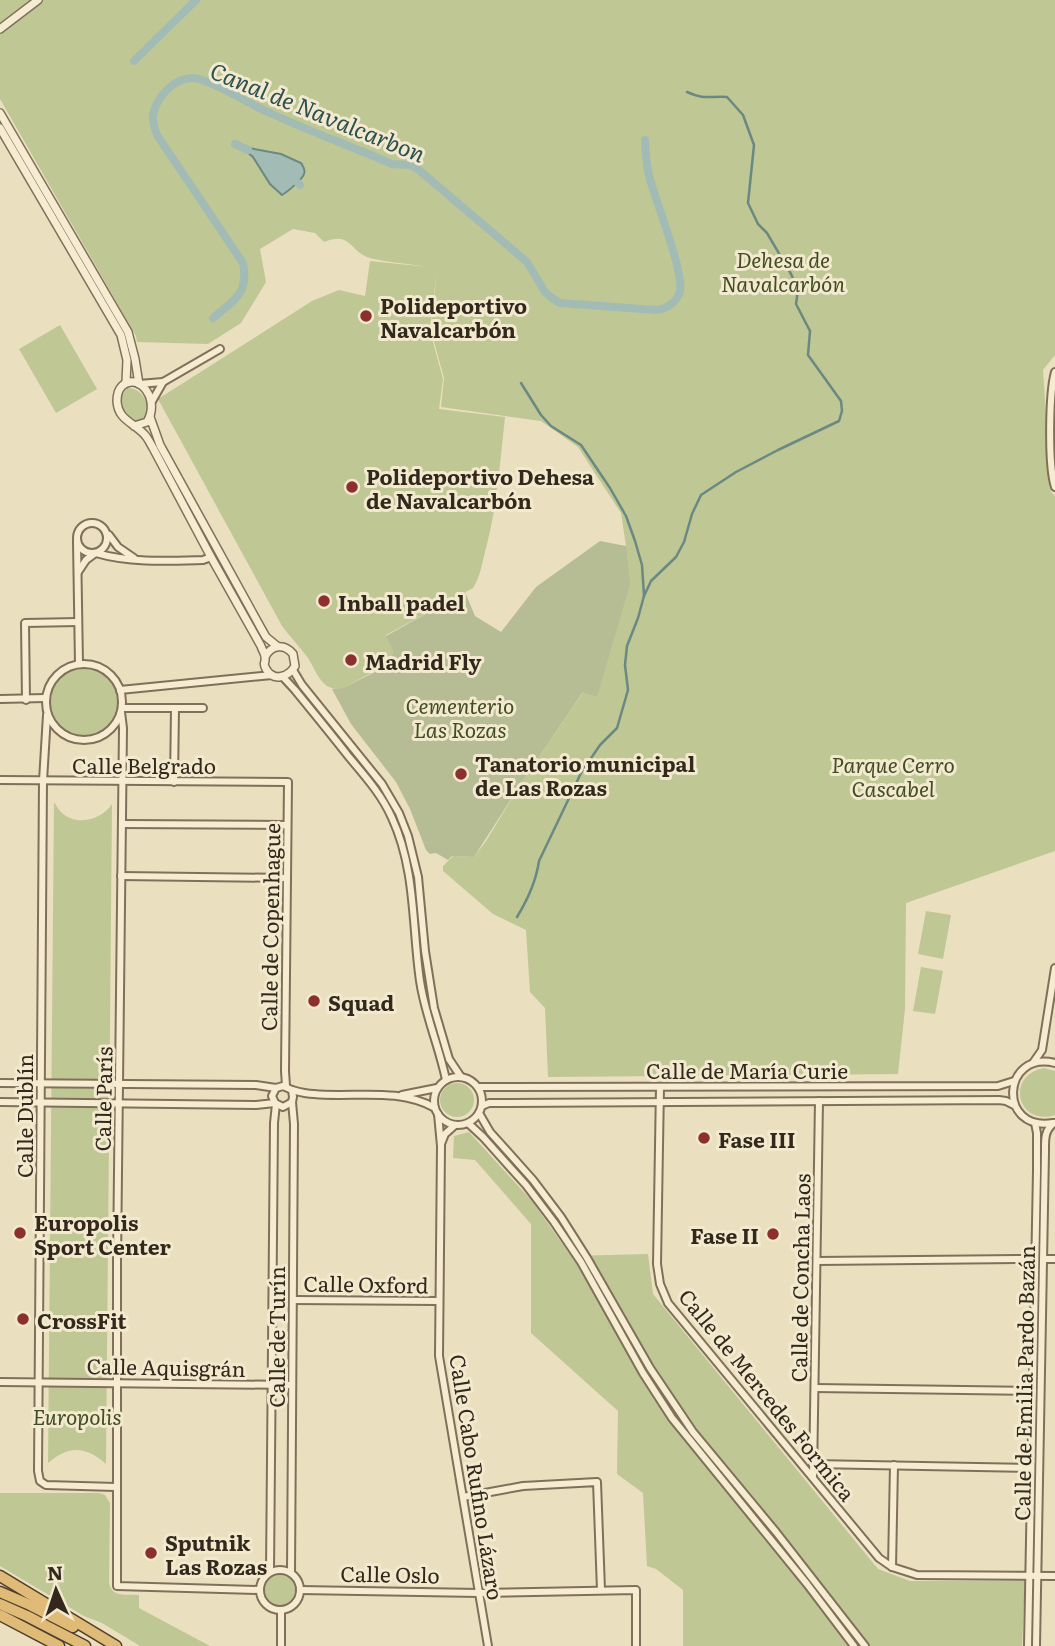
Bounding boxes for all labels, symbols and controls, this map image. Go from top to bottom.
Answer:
water label: Canal de Navalcarbon [206,52,431,170]
park label: Dehesa de Navalcarbón [721,243,845,298]
place label: Polideportivo Navalcarbón [380,289,527,344]
marker: Polideportivo Navalcarbón [358,308,374,324]
place label: Polideportivo Dehesa de Navalcarbón [366,460,595,515]
marker: Polideportivo Dehesa de Navalcarbón [344,479,360,495]
place label: Inball padel [338,586,465,617]
marker: Inball padel [316,593,332,609]
place label: Madrid Fly [365,645,481,676]
marker: Madrid Fly [343,652,359,668]
park label: Cementerio Las Rozas [406,689,514,744]
place label: Tanatorio municipal de Las Rozas [475,747,696,802]
park label: Parque Cerro Cascabel [831,748,955,803]
street label: Calle Belgrado [72,749,216,780]
marker: Tanatorio municipal de Las Rozas [453,766,469,782]
street label: Calle de Copenhague [252,823,286,1031]
place label: Squad [328,986,394,1017]
marker: Squad [306,993,322,1009]
street label: Calle París [86,1046,118,1152]
street label: Calle Dublín [8,1054,39,1178]
street label: Calle de María Curie [646,1054,848,1085]
place label: Fase III [718,1123,795,1154]
marker: Fase III [696,1130,712,1146]
street label: Calle de Concha Laos [782,1173,816,1383]
place label: Europolis Sport Center [34,1206,171,1261]
place label: Fase II [690,1219,759,1250]
marker: Europolis Sport Center [12,1225,28,1241]
marker: Fase II [765,1226,781,1242]
street label: Calle de Emilia Pardo Bazán [1005,1245,1041,1521]
street label: Calle de Turín [260,1266,291,1408]
street label: Calle Oxford [303,1266,429,1300]
street label: Calle de Mercedes Formica [673,1281,864,1507]
place label: CrossFit [37,1304,127,1335]
marker: CrossFit [15,1311,31,1327]
street label: Calle Aquisgrán [86,1349,246,1383]
street label: Calle Cabo Rufino Lázaro [443,1352,513,1602]
park label: Europolis [32,1400,122,1431]
place label: Sputnik Las Rozas [165,1526,267,1581]
marker: Sputnik Las Rozas [143,1545,159,1561]
north arrow [21,1555,91,1625]
street label: Calle Oslo [340,1557,440,1589]
text: N [46,1558,64,1586]

